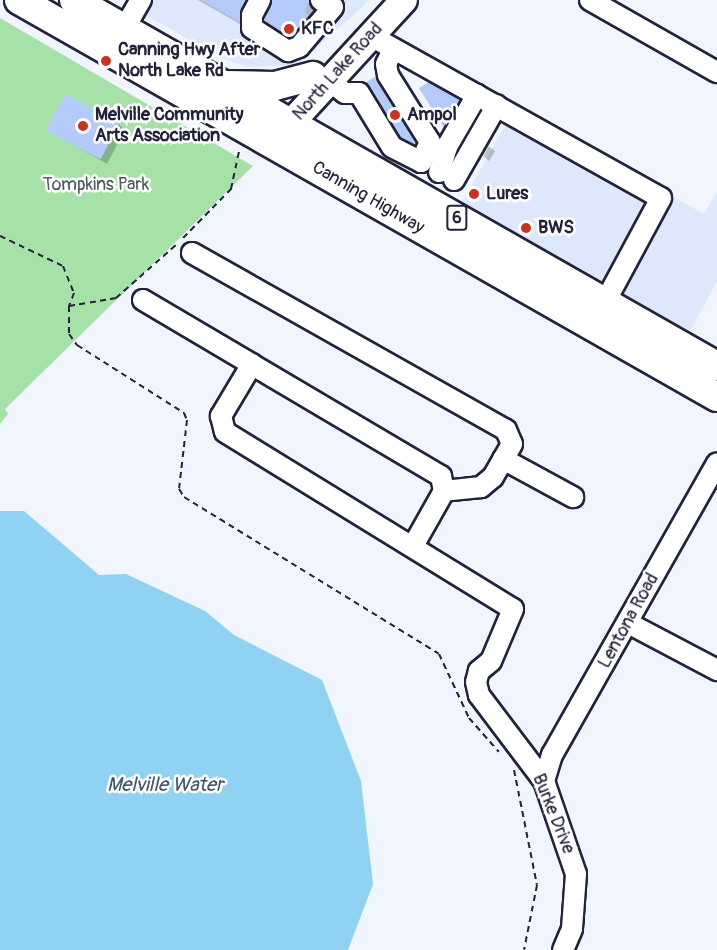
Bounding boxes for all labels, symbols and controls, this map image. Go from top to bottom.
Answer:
place label: KFC [301,18,334,40]
street label: North Lake Road [289,19,387,125]
marker: KFC [282,22,296,36]
place label: Canning Hwy After North Lake Rd [118,40,260,82]
marker: Canning Hwy After North Lake Rd [99,54,113,68]
place label: Ampol [407,104,457,126]
place label: Melville Community Arts Association [95,105,243,148]
marker: Ampol [388,108,402,122]
marker: Melville Community Arts Association [76,119,90,133]
street label: Canning Highway [308,157,428,239]
park label: Tompkins Park [43,174,149,196]
place label: Lures [486,183,528,205]
marker: Lures [467,187,481,201]
road number: 6 [445,205,469,231]
place label: BWS [538,217,574,239]
marker: BWS [519,221,533,235]
street label: Lentona Road [594,570,664,672]
street label: Burke Drive [527,771,579,857]
water label: Melville Water [107,772,223,796]

